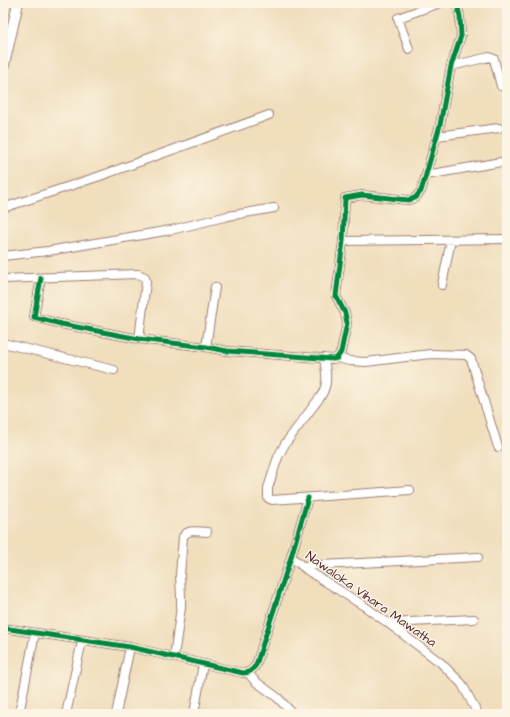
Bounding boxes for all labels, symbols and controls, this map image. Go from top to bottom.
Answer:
street label: Nawaloka Vihara Mawatha [302,547,440,651]

